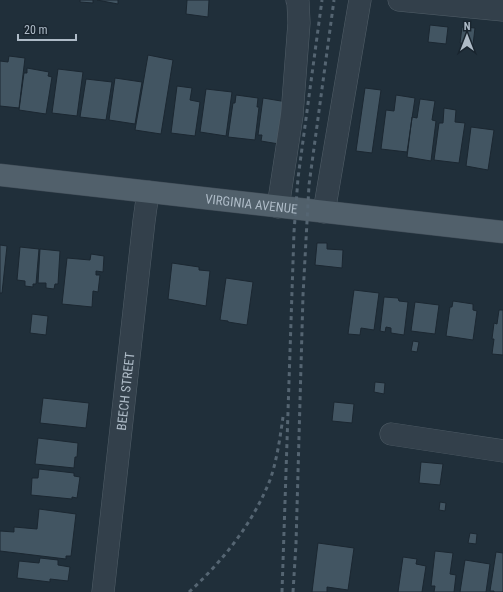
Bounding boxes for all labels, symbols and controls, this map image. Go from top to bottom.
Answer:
scale bar [18,16,76,42]
north arrow [447,16,487,56]
text: N [464,20,471,33]
text: 20 m [24,23,48,37]
street label: VIRGINIA AVENUE [204,191,298,216]
street label: BEECH STREET [113,351,137,431]

